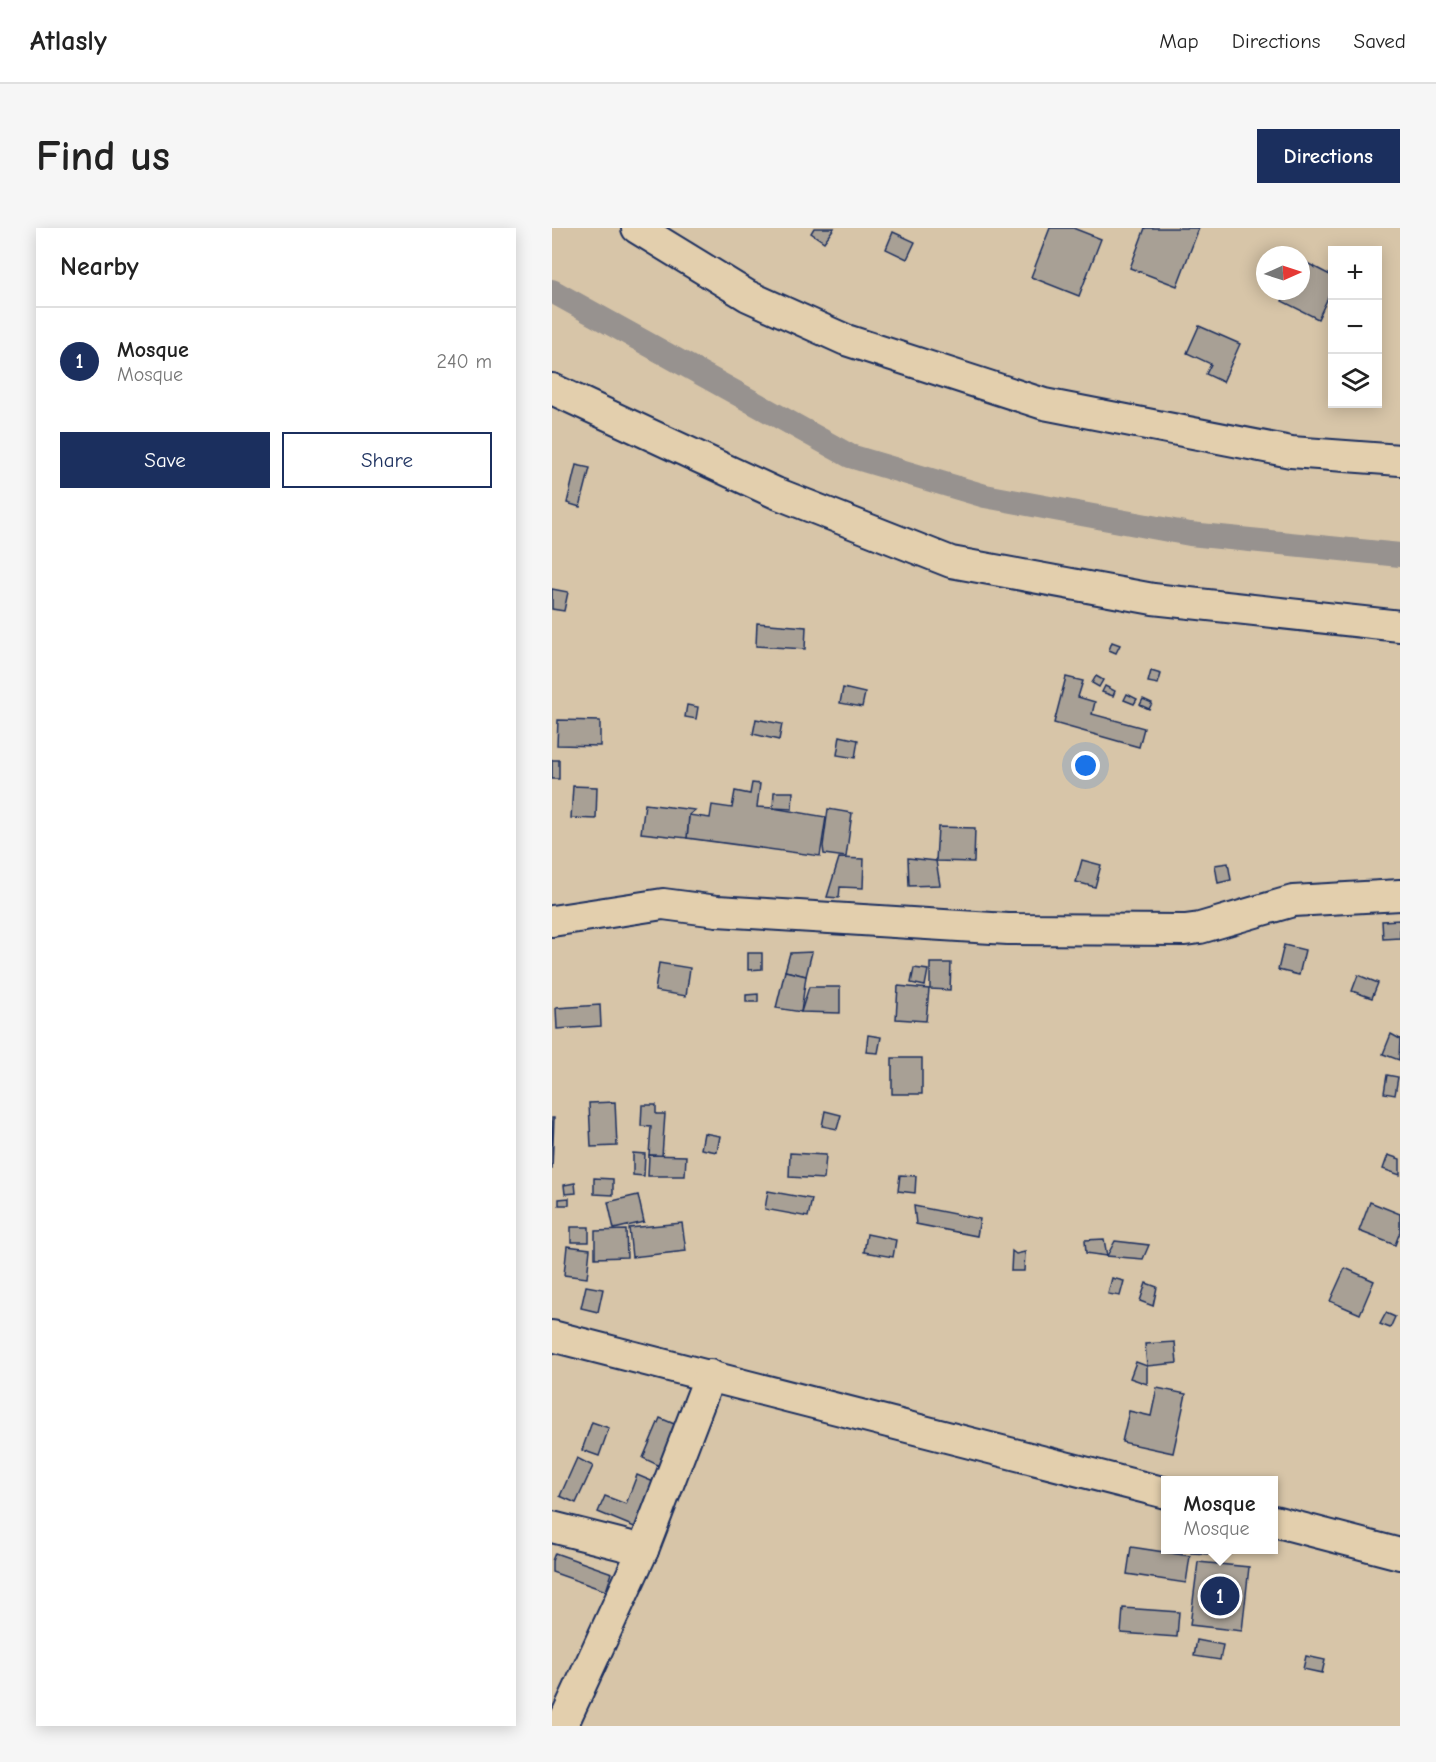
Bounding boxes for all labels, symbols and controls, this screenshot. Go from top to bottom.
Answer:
text: Atlasly [30,25,107,57]
text: Map [1159,29,1199,53]
text: Directions [1232,29,1321,53]
text: Saved [1354,29,1406,53]
button: Directions [1257,129,1400,183]
text: Find us [36,132,170,181]
north arrow [1256,246,1310,300]
map controls [1328,246,1382,408]
button: + [1328,246,1382,300]
text: Nearby [60,252,139,282]
button: − [1328,300,1382,354]
text: Mosque [117,337,189,363]
text: 1 [76,350,83,373]
text: 240 m [437,350,492,373]
button: layers [1328,354,1382,408]
text: Mosque [117,363,183,386]
button: Save [60,432,270,488]
button: Share [282,432,492,488]
your location [1071,751,1100,780]
popup [1161,1476,1278,1554]
text: Mosque [1184,1491,1255,1517]
text: Mosque [1184,1517,1250,1540]
pin: 1 [1200,1574,1240,1618]

